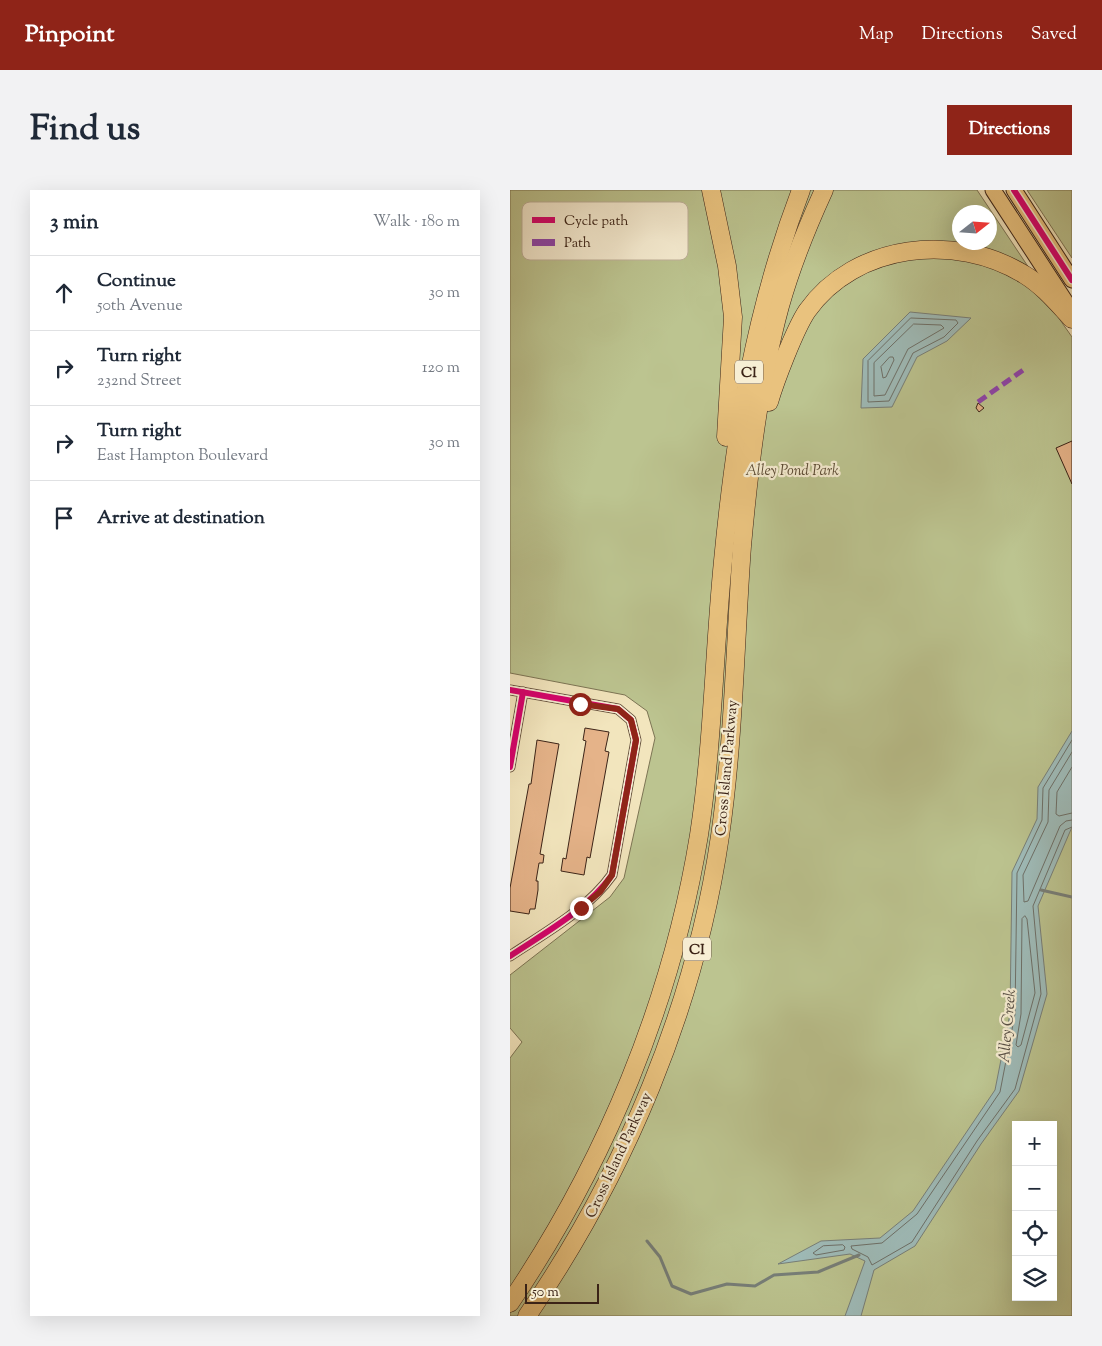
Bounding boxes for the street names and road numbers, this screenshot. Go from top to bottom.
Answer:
road number: CI [735,360,763,383]
street label: Cross Island Parkway [711,699,744,837]
road number: CI [683,938,711,961]
street label: Cross Island Parkway [581,1089,658,1222]

